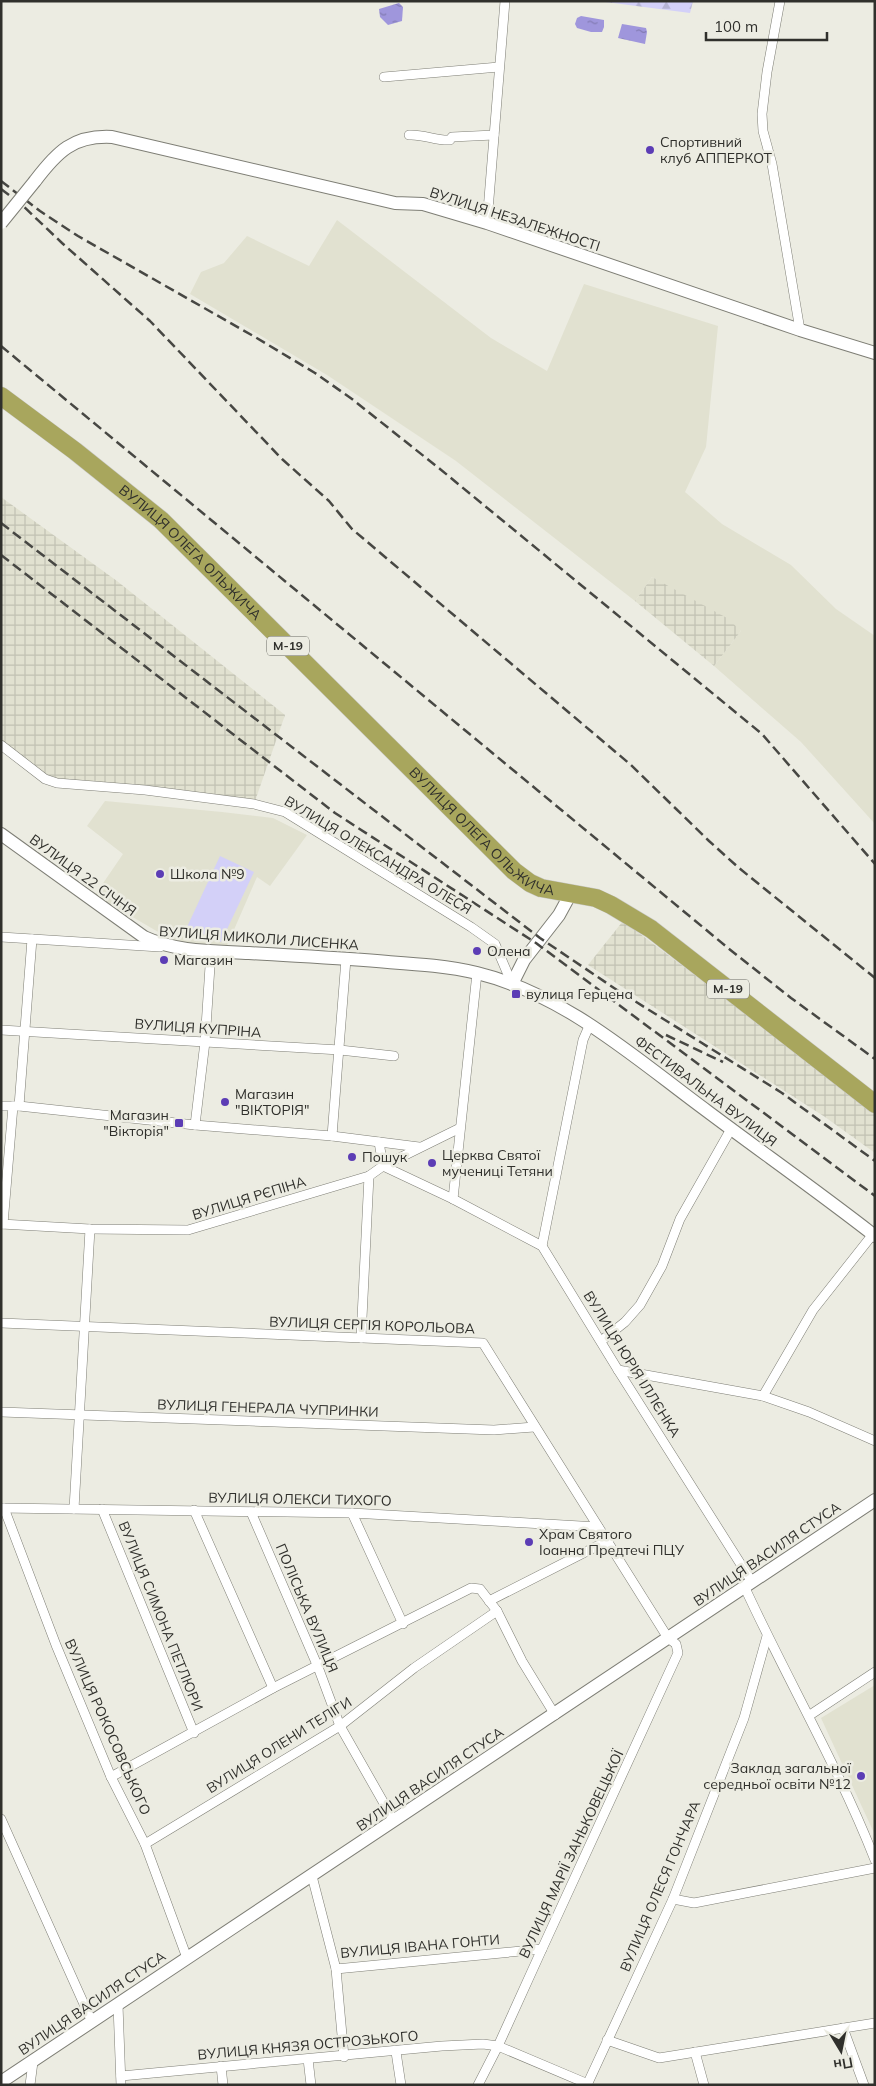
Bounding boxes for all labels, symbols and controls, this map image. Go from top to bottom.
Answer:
scale bar [706,10,827,42]
text: 100 m [714,17,758,36]
place label: Спортивний клуб АППЕРКОТ [660,133,772,167]
marker: Спортивний клуб АППЕРКОТ [644,144,656,156]
street label: ВУЛИЦЯ НЕЗАЛЕЖНОСТІ [427,183,603,255]
street label: ВУЛИЦЯ ОЛЕГА ОЛЬЖИЧА [115,481,266,624]
road number: М-19 [267,636,309,656]
street label: ВУЛИЦЯ ОЛЕГА ОЛЬЖИЧА [405,763,557,899]
street label: ВУЛИЦЯ ОЛЕКСАНДРА ОЛЕСЯ [281,792,475,918]
street label: ВУЛИЦЯ 22 СІЧНЯ [26,830,140,920]
place label: Школа №9 [170,865,245,883]
marker: Школа №9 [154,868,166,880]
street label: ВУЛИЦЯ МИКОЛИ ЛИСЕНКА [159,922,360,954]
place label: Олена [487,942,531,960]
marker: Олена [471,945,483,957]
place label: Магазин [174,951,233,969]
marker: Магазин [158,954,170,966]
road number: М-19 [707,980,749,999]
place label: вулиця Герцена [526,985,633,1003]
marker: вулиця Герцена [510,988,522,1000]
street label: ВУЛИЦЯ КУПРІНА [134,1015,263,1041]
street label: ФЕСТИВАЛЬНА ВУЛИЦЯ [631,1032,781,1150]
place label: Магазин "ВІКТОРІЯ" [235,1085,309,1119]
marker: Магазин "ВІКТОРІЯ" [219,1096,231,1108]
place label: Магазин "Вікторія" [103,1106,169,1140]
marker: Магазин "Вікторія" [173,1117,185,1129]
place label: Церква Святої мучениці Тетяни [442,1146,553,1180]
place label: Пошук [362,1148,408,1166]
marker: Пошук [346,1151,358,1163]
marker: Церква Святої мучениці Тетяни [426,1157,438,1169]
street label: ВУЛИЦЯ РЄПІНА [190,1172,309,1224]
street label: ВУЛИЦЯ ЮРІЯ ІЛЛЄНКА [580,1287,685,1441]
street label: ВУЛИЦЯ СЕРГІЯ КОРОЛЬОВА [269,1312,476,1338]
street label: ВУЛИЦЯ ГЕНЕРАЛА ЧУПРИНКИ [157,1395,379,1421]
street label: ВУЛИЦЯ ОЛЕКСИ ТИХОГО [208,1488,392,1510]
street label: ВУЛИЦЯ ВАСИЛЯ СТУСА [690,1498,845,1610]
street label: ВУЛИЦЯ СИМОНА ПЕТЛЮРИ [115,1518,207,1714]
place label: Храм Святого Іоанна Предтечі ПЦУ [539,1525,685,1559]
marker: Храм Святого Іоанна Предтечі ПЦУ [523,1536,535,1548]
street label: ПОЛІСЬКА ВУЛИЦЯ [272,1541,342,1675]
street label: ВУЛИЦЯ РОКОСОВСЬКОГО [61,1636,155,1818]
street label: ВУЛИЦЯ ОЛЕНИ ТЕЛІГИ [203,1693,355,1797]
street label: ВУЛИЦЯ ВАСИЛЯ СТУСА [353,1723,508,1835]
street label: ВУЛИЦЯ МАРІЇ ЗАНЬКОВЕЦЬКОЇ [515,1747,627,1961]
place label: Заклад загальної середньої освіти №12 [703,1759,852,1793]
marker: Заклад загальної середньої освіти №12 [855,1770,867,1782]
street label: ВУЛИЦЯ ОЛЕСЯ ГОНЧАРА [616,1797,705,1974]
street label: ВУЛИЦЯ ІВАНА ГОНТИ [339,1930,501,1962]
street label: ВУЛИЦЯ ВАСИЛЯ СТУСА [15,1947,170,2059]
street label: ВУЛИЦЯ КНЯЗЯ ОСТРОЗЬКОГО [197,2026,419,2064]
north arrow [816,2026,866,2076]
text: Пн [832,2053,854,2074]

